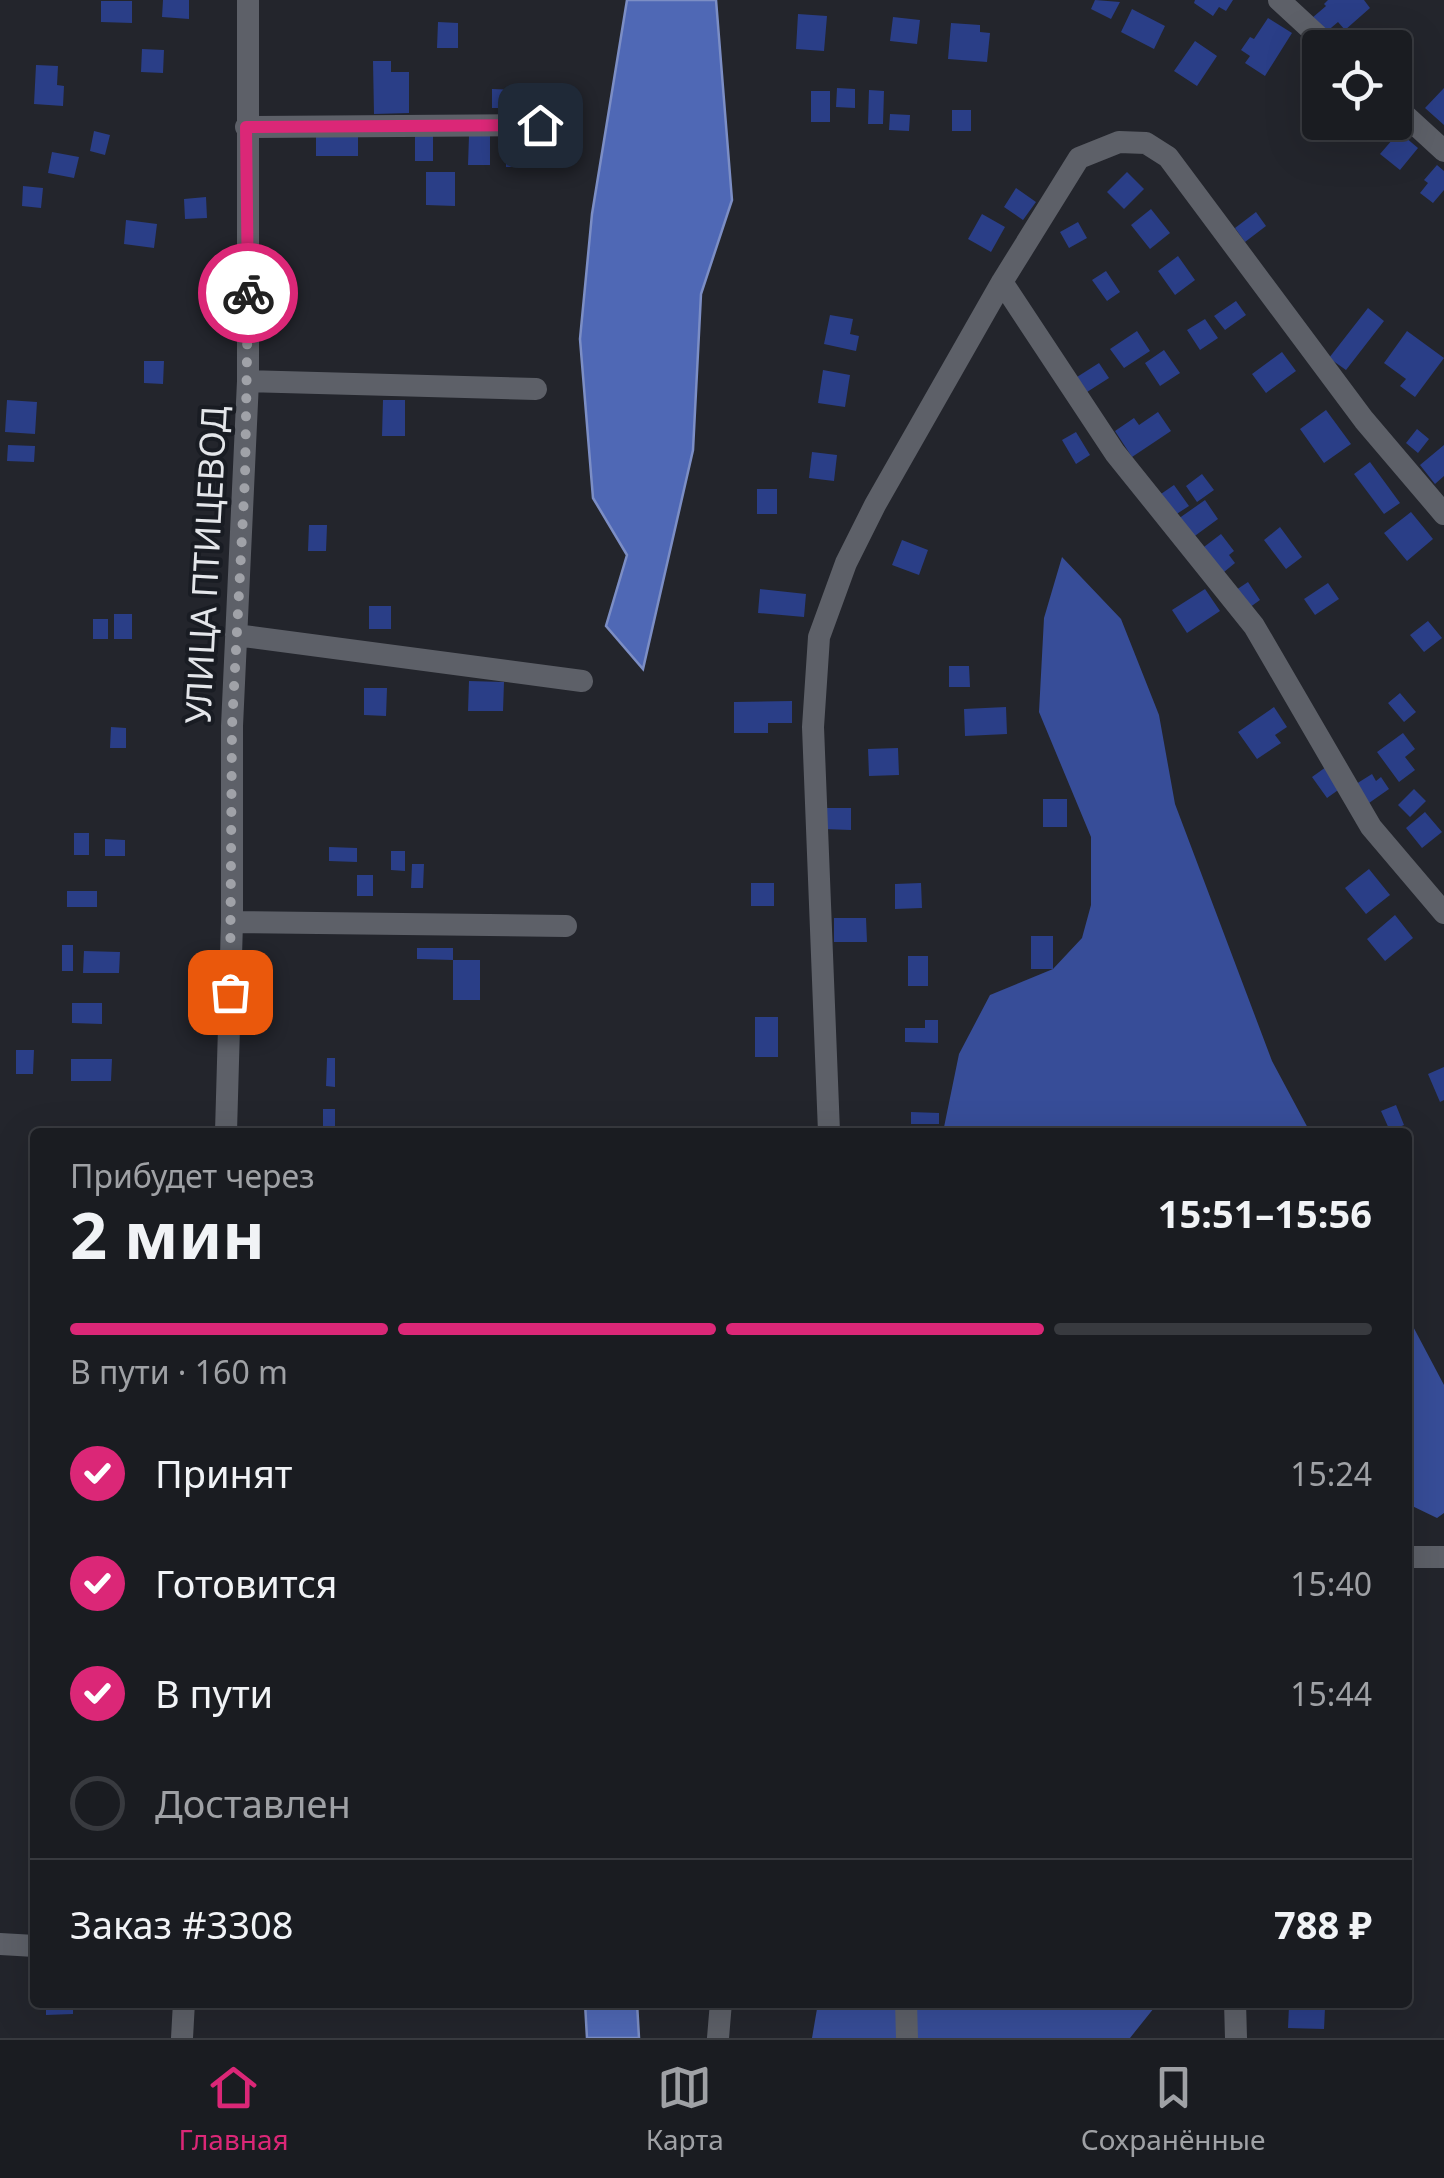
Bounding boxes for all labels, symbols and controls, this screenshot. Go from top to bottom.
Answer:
map controls [1302,30,1412,140]
button: locate [1302,30,1412,140]
pin [498,83,583,168]
icon: home [513,98,568,153]
courier [198,243,298,343]
icon: bike [221,266,276,321]
street label: УЛИЦА ПТИЦЕВОД [173,404,237,725]
pin [188,950,273,1035]
icon: bag [203,965,258,1020]
text: Прибудет через [70,1154,315,1197]
text: 15:51–15:56 [1158,1187,1372,1239]
text: 2 мин [70,1190,265,1278]
text: В пути · 160 m [70,1350,288,1393]
icon: check [70,1446,125,1501]
text: Принят [155,1447,292,1499]
text: 15:24 [1290,1452,1372,1495]
icon: check [70,1556,125,1611]
text: Готовится [155,1557,337,1609]
text: 15:40 [1290,1562,1372,1605]
icon: check [70,1666,125,1721]
text: В пути [155,1667,273,1719]
text: 15:44 [1290,1672,1372,1715]
text: Доставлен [155,1777,351,1829]
text: Заказ #3308 [70,1898,294,1950]
text: 788 ₽ [1274,1898,1372,1950]
tab: Главная [179,2060,289,2158]
tab: Карта [646,2060,724,2158]
tab: Сохранённые [1081,2060,1265,2158]

